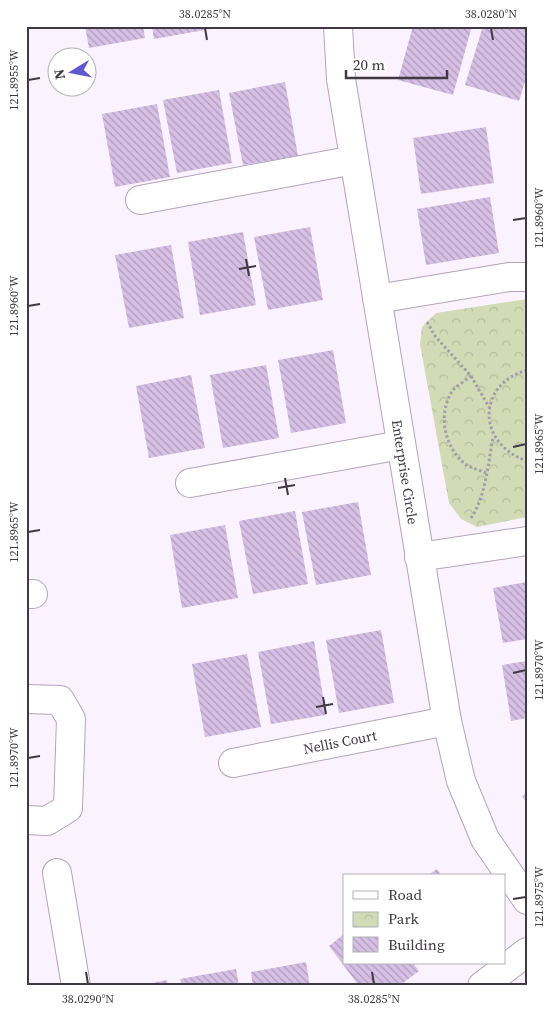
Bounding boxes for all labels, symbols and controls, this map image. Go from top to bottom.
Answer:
text: 38.0285°N [179,6,231,22]
text: 38.0280°N [465,6,517,22]
north arrow [48,48,98,98]
scale bar [346,48,447,80]
text: 121.8955°W [6,49,22,111]
text: 20 m [353,54,385,75]
text: N [48,67,70,81]
text: 121.8960°W [531,187,547,249]
text: 121.8960°W [6,275,22,337]
text: 121.8965°W [531,413,547,475]
street label: Enterprise Circle [387,418,423,526]
text: 121.8965°W [6,501,22,563]
text: 121.8970°W [531,639,547,701]
street label: Nellis Court [302,725,379,759]
text: 121.8970°W [6,727,22,789]
text: 121.8975°W [531,866,547,928]
legend [343,874,506,964]
text: Road [388,884,422,905]
text: Park [388,908,420,929]
text: Building [388,934,445,955]
text: 38.0290°N [62,991,114,1007]
text: 38.0285°N [348,991,400,1007]

